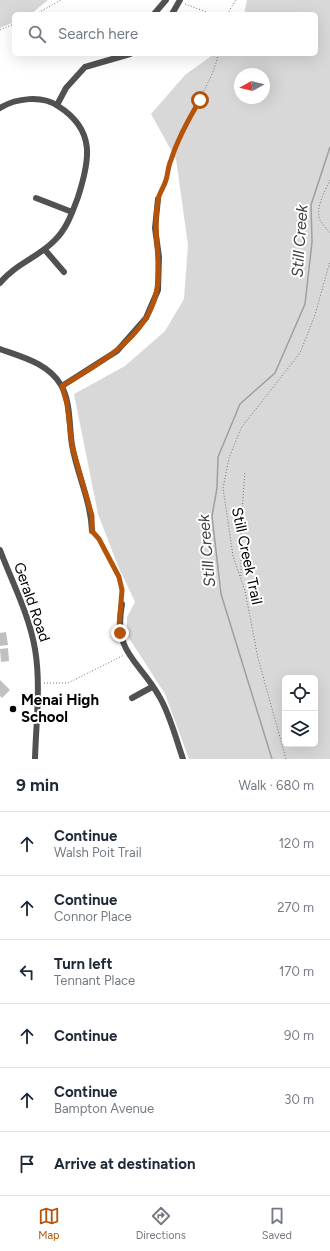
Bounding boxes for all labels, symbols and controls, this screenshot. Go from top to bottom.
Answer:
search box [12,12,318,56]
icon: search [26,23,48,45]
text: Search here [58,25,138,43]
north arrow [234,68,270,104]
route start [191,91,209,109]
water label: Still Creek [287,203,312,278]
street label: Still Creek Trail [228,506,266,606]
water label: Still Creek [194,513,219,588]
street label: Gerald Road [10,560,54,644]
route end [111,624,129,642]
map controls [282,675,318,747]
button: locate [282,675,318,711]
place label: Menai High School [21,691,99,726]
marker: Menai High School [8,704,18,714]
button: layers [282,711,318,747]
text: 9 min [16,775,59,795]
text: Walk · 680 m [239,778,314,793]
text: Continue [54,827,117,845]
icon: ahead [16,833,38,855]
text: 120 m [279,836,314,851]
text: Walsh Poit Trail [54,845,142,860]
text: Continue [54,891,117,909]
icon: ahead [16,897,38,919]
text: 270 m [277,900,314,915]
text: Connor Place [54,909,132,924]
text: Turn left [54,955,112,973]
icon: left [16,961,38,983]
text: 170 m [279,964,314,979]
text: Tennant Place [54,973,135,988]
icon: ahead [16,1025,38,1047]
text: Continue [54,1027,117,1045]
text: 90 m [284,1028,314,1043]
text: Continue [54,1083,117,1101]
icon: ahead [16,1089,38,1111]
text: 30 m [284,1092,314,1107]
text: Bampton Avenue [54,1101,154,1116]
icon: arrive [16,1153,38,1175]
text: Arrive at destination [54,1155,195,1173]
tab: Map [38,1205,60,1242]
tab: Directions [136,1205,186,1242]
tab: Saved [262,1205,292,1242]

